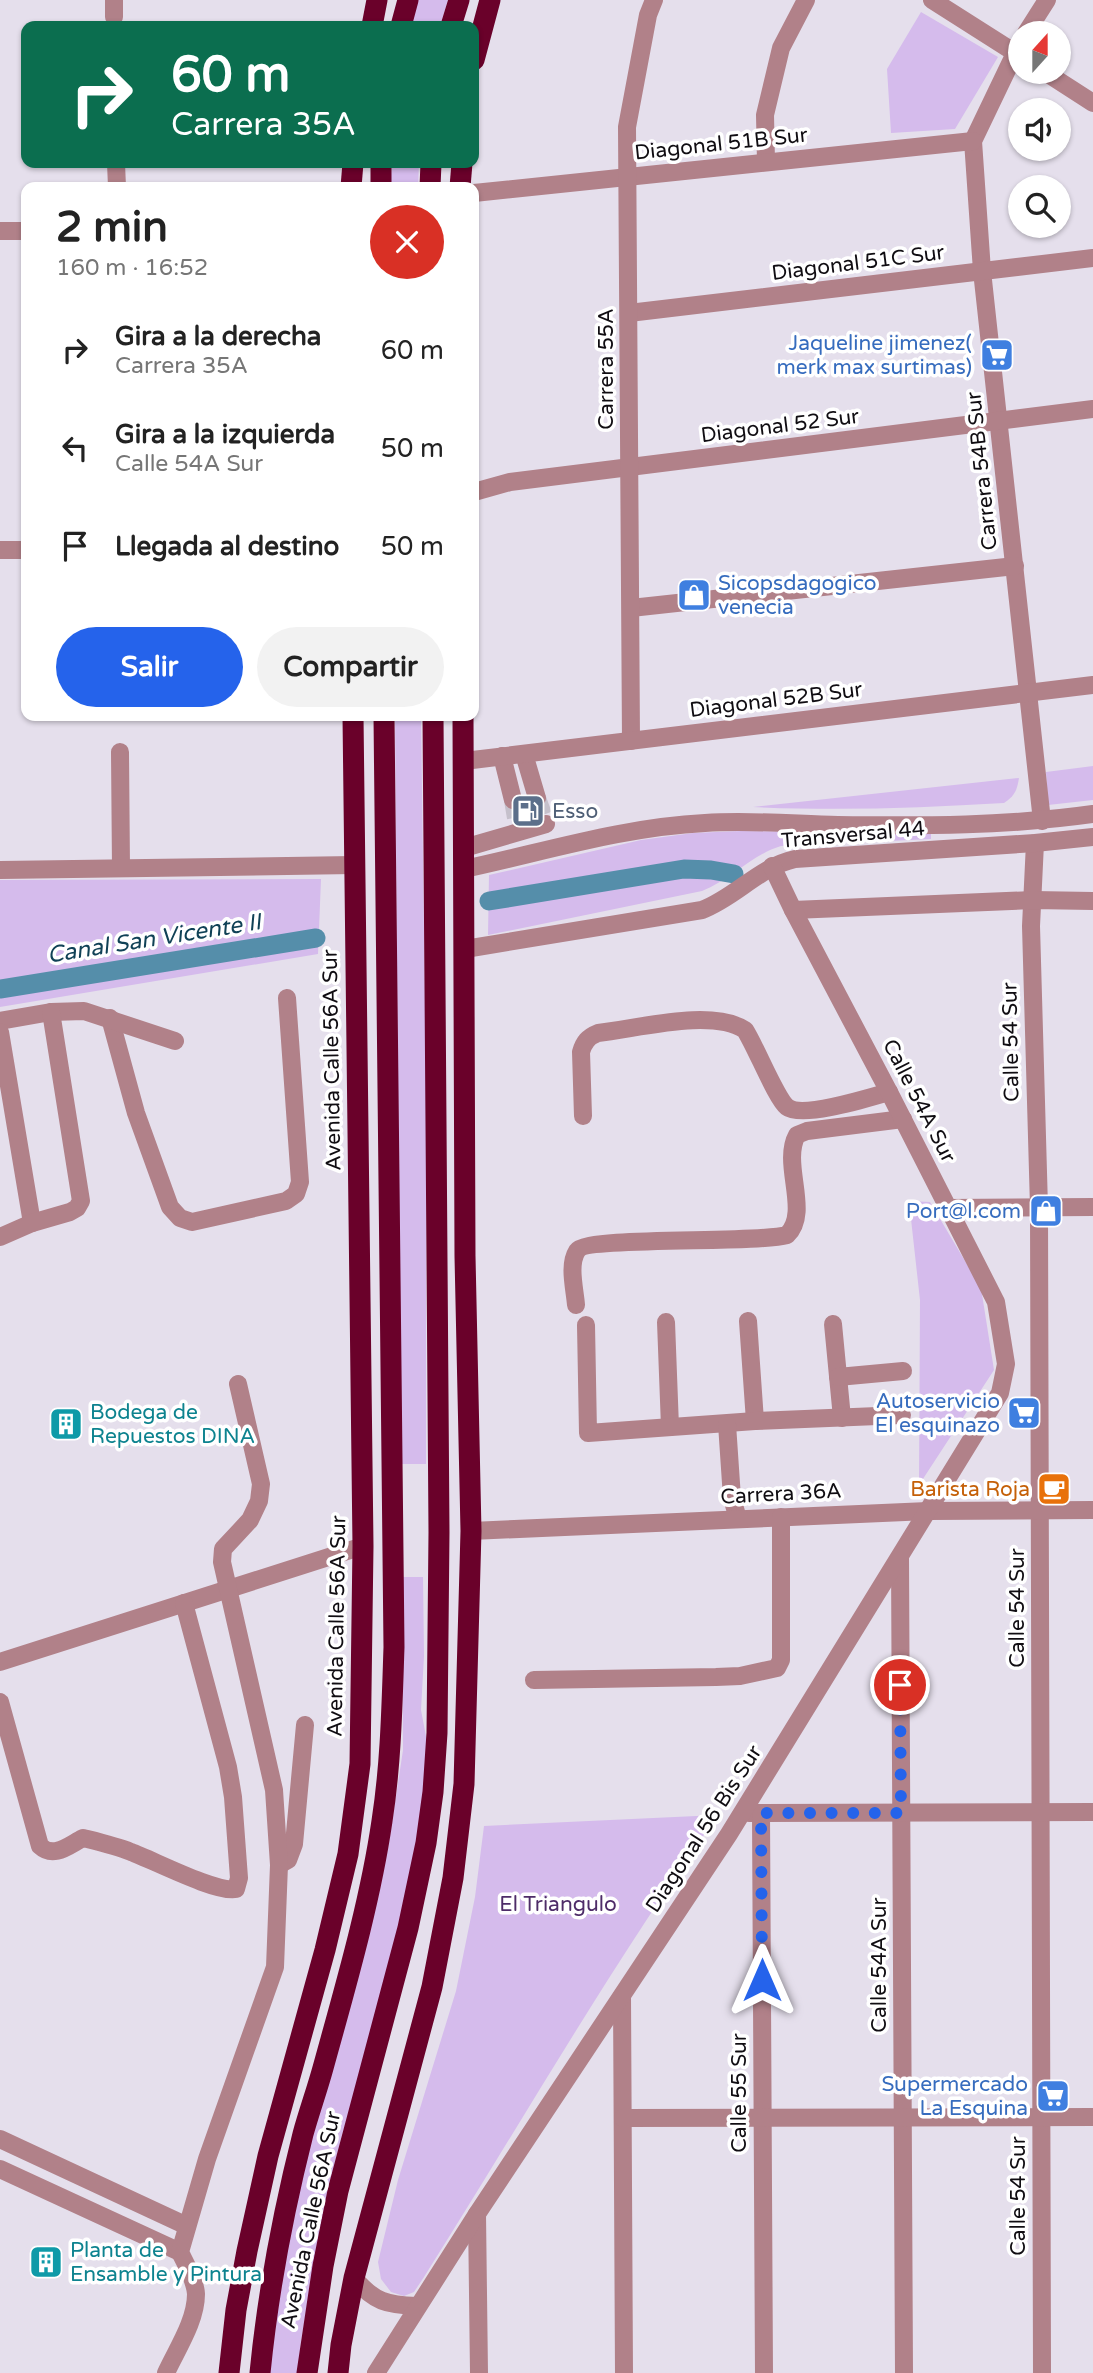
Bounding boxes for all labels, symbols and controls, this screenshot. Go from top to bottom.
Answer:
north arrow [1008,21,1071,84]
map controls [1008,21,1071,238]
text: 60 m [171,46,290,105]
icon: right [56,49,147,140]
button: sound [1008,98,1071,161]
text: Carrera 35A [171,106,356,144]
street label: Diagonal 51B Sur [633,122,809,166]
button: search [1008,175,1071,238]
text: 2 min [56,202,168,253]
button: close [370,205,444,279]
street label: Diagonal 51C Sur [770,240,946,286]
text: 160 m · 16:52 [56,254,208,282]
street label: Carrera 55A [594,308,619,430]
text: Gira a la derecha [115,321,321,352]
icon: right [56,331,94,369]
place label: Jaqueline jimenez( merk max surtimas) [777,331,972,380]
text: 60 m [381,335,444,366]
supermarket icon: Jaqueline jimenez( merk max surtimas) [978,336,1016,374]
text: Carrera 35A [115,352,248,380]
street label: Carrera 54B Sur [961,390,1003,552]
street label: Diagonal 52 Sur [699,404,861,448]
text: Gira a la izquierda [115,419,335,450]
icon: left [56,429,94,467]
text: 50 m [381,433,444,464]
text: Calle 54A Sur [115,450,263,478]
icon: arrive [56,527,94,565]
text: Llegada al destino [115,531,339,562]
text: 50 m [381,531,444,562]
place label: Sicopsdagogico venecia [718,571,877,620]
shop icon: Sicopsdagogico venecia [675,576,713,614]
button: Salir [56,627,243,707]
button: Compartir [257,627,444,707]
street label: Diagonal 52B Sur [688,677,864,723]
fuel station icon: Esso [509,792,547,830]
place label: Esso [552,799,598,824]
street label: Transversal 44 [780,816,926,854]
water label: Canal San Vicente II [45,908,265,970]
street label: Avenida Calle 56A Sur [318,949,346,1171]
street label: Calle 54 Sur [997,982,1025,1102]
street label: Calle 54A Sur [877,1035,961,1167]
shop icon: Port@l.com [1027,1192,1065,1230]
place label: Port@l.com [906,1199,1021,1224]
place label: Autoservicio El esquinazo [875,1389,1000,1438]
supermarket icon: Autoservicio El esquinazo [1005,1394,1043,1432]
place label: Bodega de Repuestos DINA [90,1400,255,1449]
building icon: Bodega de Repuestos DINA [47,1405,85,1443]
cafe icon: Barista Roja [1035,1470,1073,1508]
place label: Barista Roja [910,1477,1030,1502]
street label: Carrera 36A [720,1478,842,1510]
street label: Avenida Calle 56A Sur [323,1515,351,1737]
street label: Calle 54 Sur [1005,1548,1030,1668]
pin [870,1655,930,1715]
icon: arrive [881,1666,919,1704]
street label: Diagonal 56 Bis Sur [641,1741,767,1917]
park label: El Triangulo [499,1892,617,1917]
street label: Calle 54A Sur [867,1897,892,2033]
position arrow [725,1943,799,2017]
street label: Calle 55 Sur [727,2033,752,2153]
place label: Supermercado La Esquina [881,2072,1028,2121]
supermarket icon: Supermercado La Esquina [1034,2077,1072,2115]
street label: Avenida Calle 56A Sur [276,2109,346,2331]
street label: Calle 54 Sur [1006,2136,1031,2256]
place label: Planta de Ensamble y Pintura [70,2238,262,2287]
building icon: Planta de Ensamble y Pintura [27,2243,65,2281]

